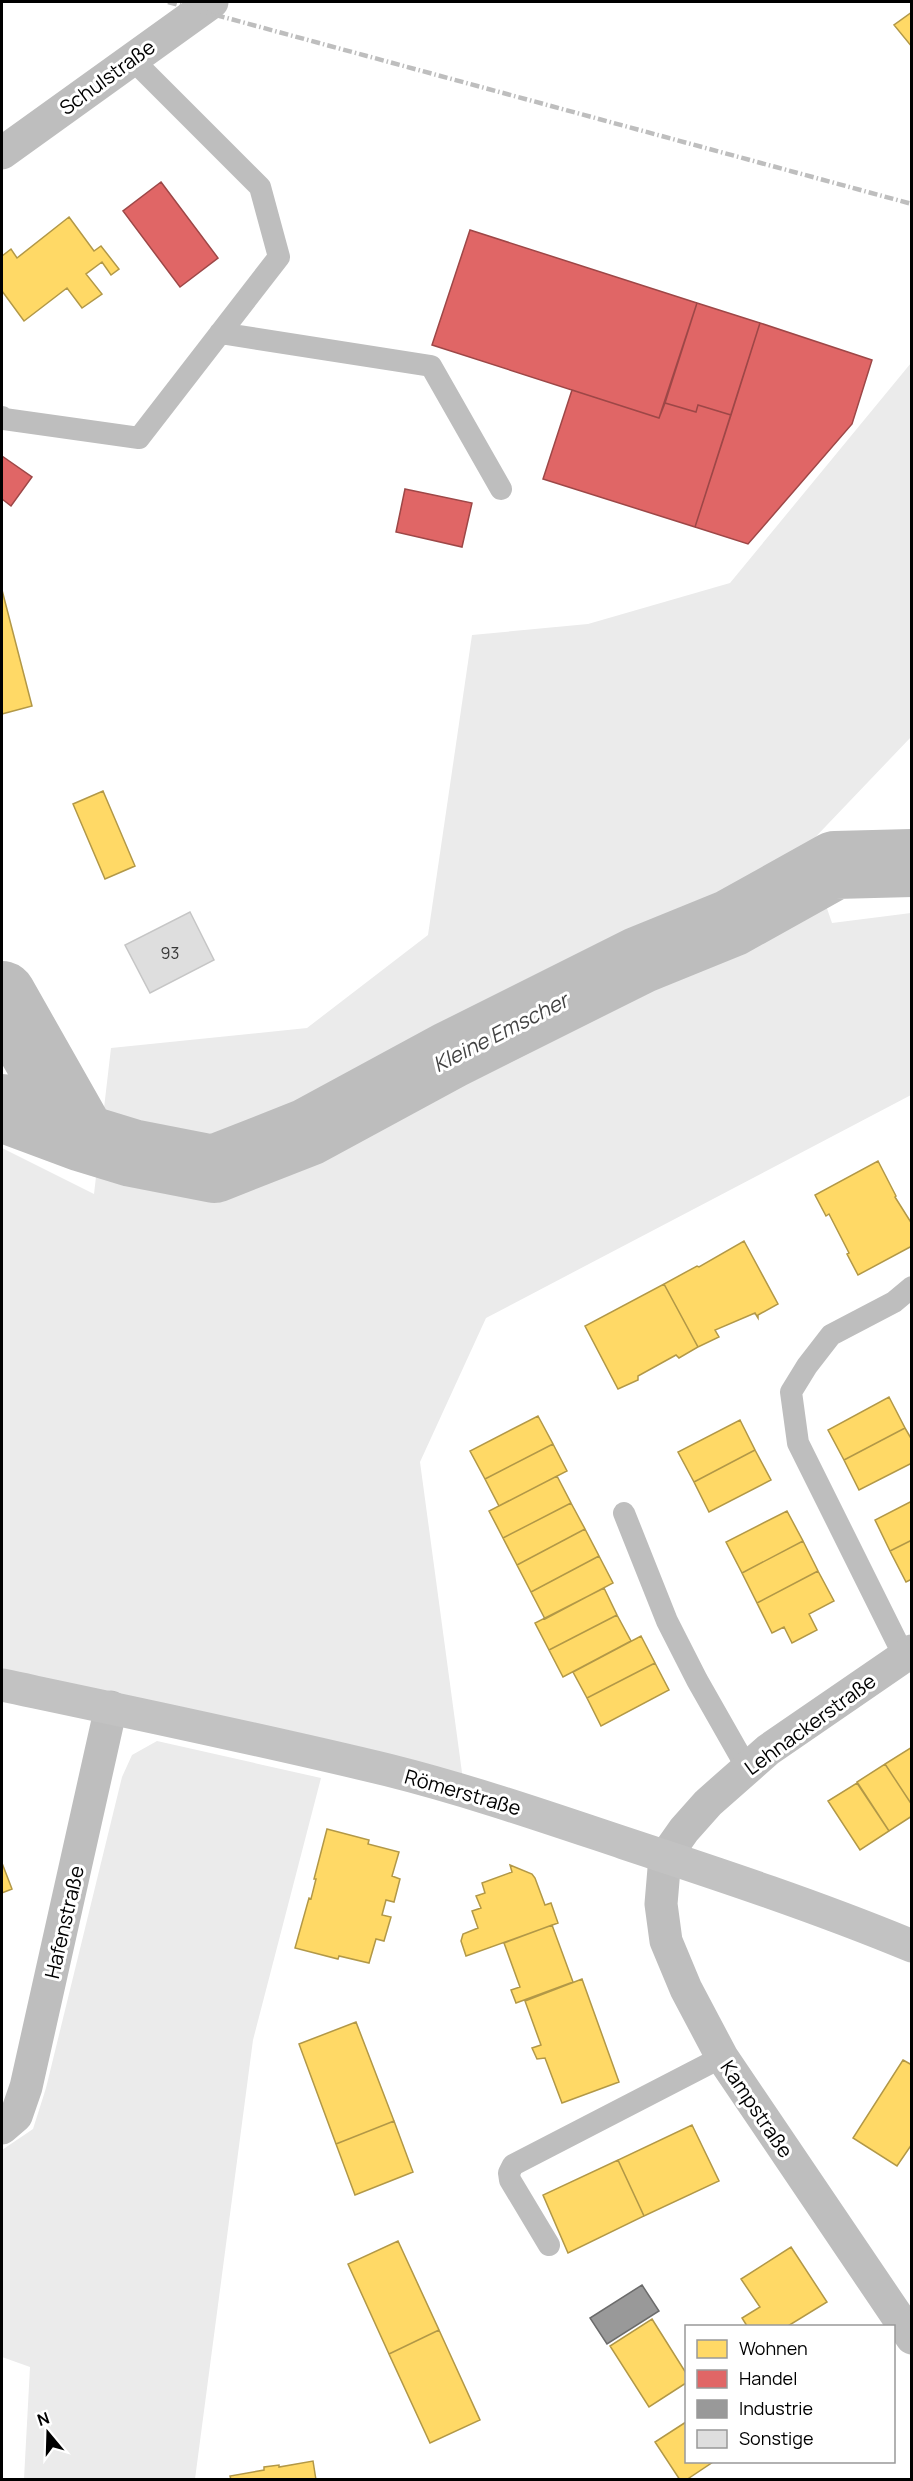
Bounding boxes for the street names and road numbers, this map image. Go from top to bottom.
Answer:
street label: Schulstraße [54,33,160,121]
street label: Lehnackerstraße [739,1667,881,1781]
street label: Römerstraße [402,1762,524,1822]
street label: Hafenstraße [38,1863,90,1981]
street label: Kampstraße [715,2055,799,2163]

